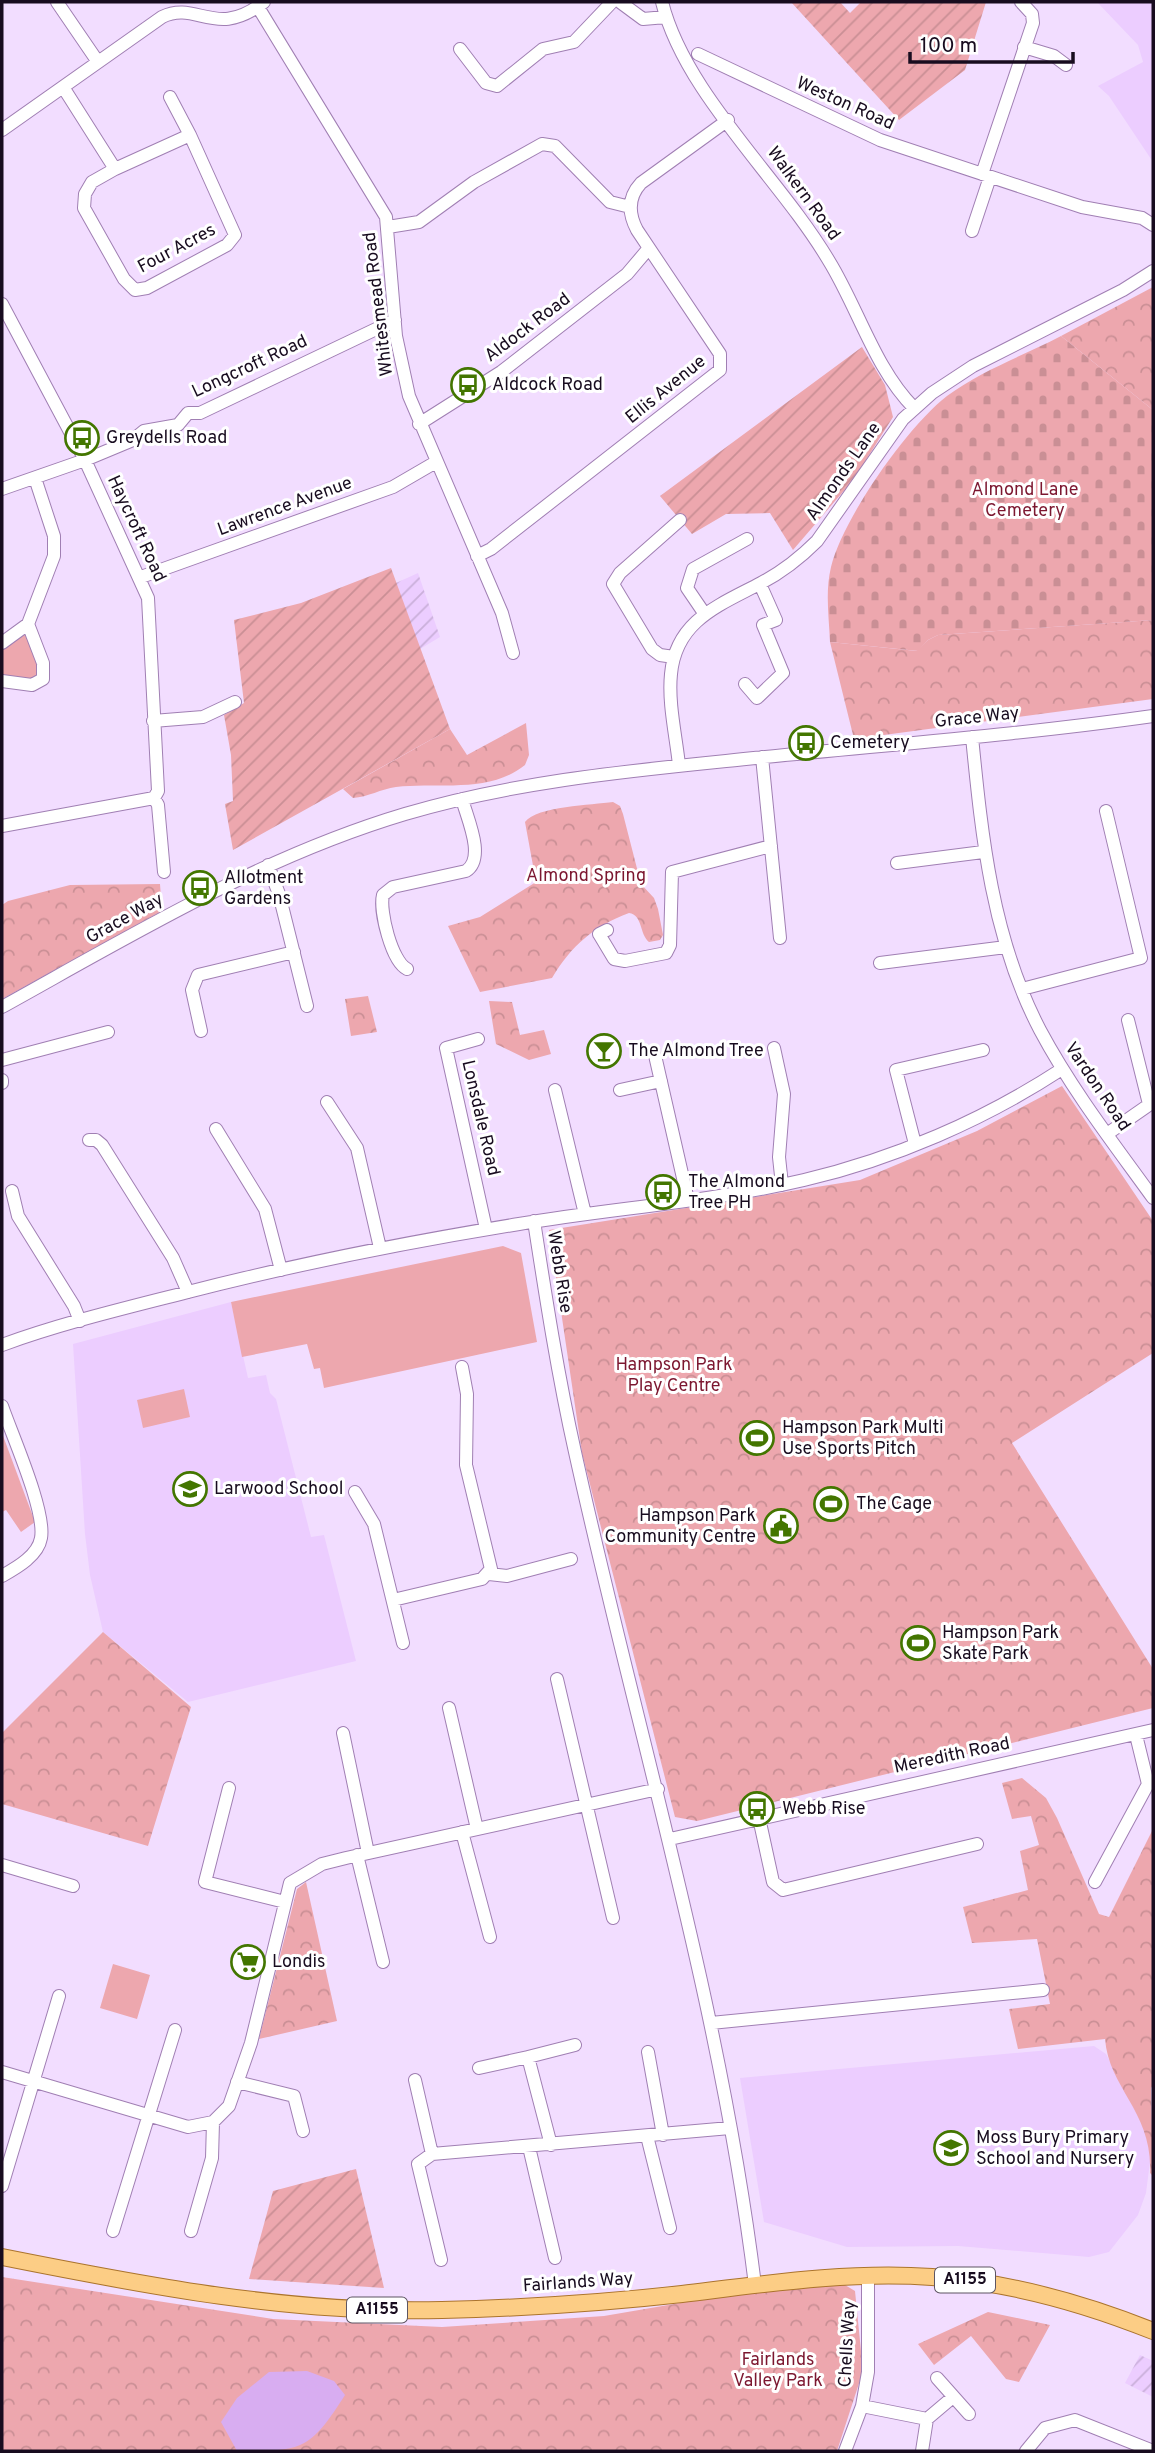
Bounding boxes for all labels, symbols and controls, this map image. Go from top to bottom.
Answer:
scale bar [910,21,1073,65]
text: 100 m [920,33,977,60]
street label: Weston Road [792,72,898,136]
street label: Walkern Road [761,142,845,246]
street label: Four Acres [134,219,220,279]
street label: Whitesmead Road [359,231,399,377]
street label: Aldock Road [480,288,576,368]
street label: Longcroft Road [189,330,311,404]
street label: Ellis Avenue [621,351,711,429]
bus stop icon: Aldcock Road [449,366,487,404]
place label: Aldcock Road [492,374,603,397]
street label: Almonds Lane [801,418,887,526]
bus stop icon: Greydells Road [63,419,101,457]
place label: Greydells Road [106,427,227,450]
street label: Haycroft Road [101,472,171,586]
street label: Lawrence Avenue [215,472,355,542]
park label: Almond Lane Cemetery [971,479,1079,523]
street label: Grace Way [933,702,1021,734]
bus stop icon: Cemetery [787,724,825,762]
place label: Cemetery [830,732,910,755]
park label: Almond Spring [526,865,646,888]
place label: Allotment Gardens [224,867,304,911]
bus stop icon: Allotment Gardens [181,869,219,907]
street label: Grace Way [82,888,168,950]
bar icon: The Almond Tree [585,1032,623,1070]
street label: Vardon Road [1059,1038,1135,1136]
place label: The Almond Tree [628,1040,764,1063]
street label: Lonsdale Road [455,1058,505,1178]
place label: The Almond Tree PH [688,1171,785,1215]
bus stop icon: The Almond Tree PH [644,1173,682,1211]
street label: Webb Rise [541,1229,577,1315]
park label: Hampson Park Play Centre [616,1354,732,1398]
place label: Hampson Park Multi Use Sports Pitch [782,1417,944,1461]
sports icon: Hampson Park Multi Use Sports Pitch [738,1419,776,1457]
school or university icon: Larwood School [171,1470,209,1508]
place label: Larwood School [214,1478,343,1501]
sports icon: The Cage [812,1485,850,1523]
place label: The Cage [856,1493,932,1516]
place label: Hampson Park Community Centre [605,1505,756,1549]
public building icon: Hampson Park Community Centre [762,1507,800,1545]
place label: Hampson Park Skate Park [942,1622,1059,1666]
sports icon: Hampson Park Skate Park [899,1624,937,1662]
street label: Meredith Road [892,1732,1012,1780]
bus stop icon: Webb Rise [738,1790,776,1828]
place label: Webb Rise [782,1798,865,1821]
supermarket icon: Londis [229,1943,267,1981]
place label: Londis [272,1951,326,1974]
place label: Moss Bury Primary School and Nursery [976,2127,1134,2171]
school or university icon: Moss Bury Primary School and Nursery [932,2129,970,2167]
street label: Fairlands Way [522,2268,634,2298]
road number: A1155 [935,2268,995,2292]
road number: A1155 [347,2298,407,2322]
street label: Chells Way [834,2300,862,2388]
park label: Fairlands Valley Park [733,2349,823,2393]

